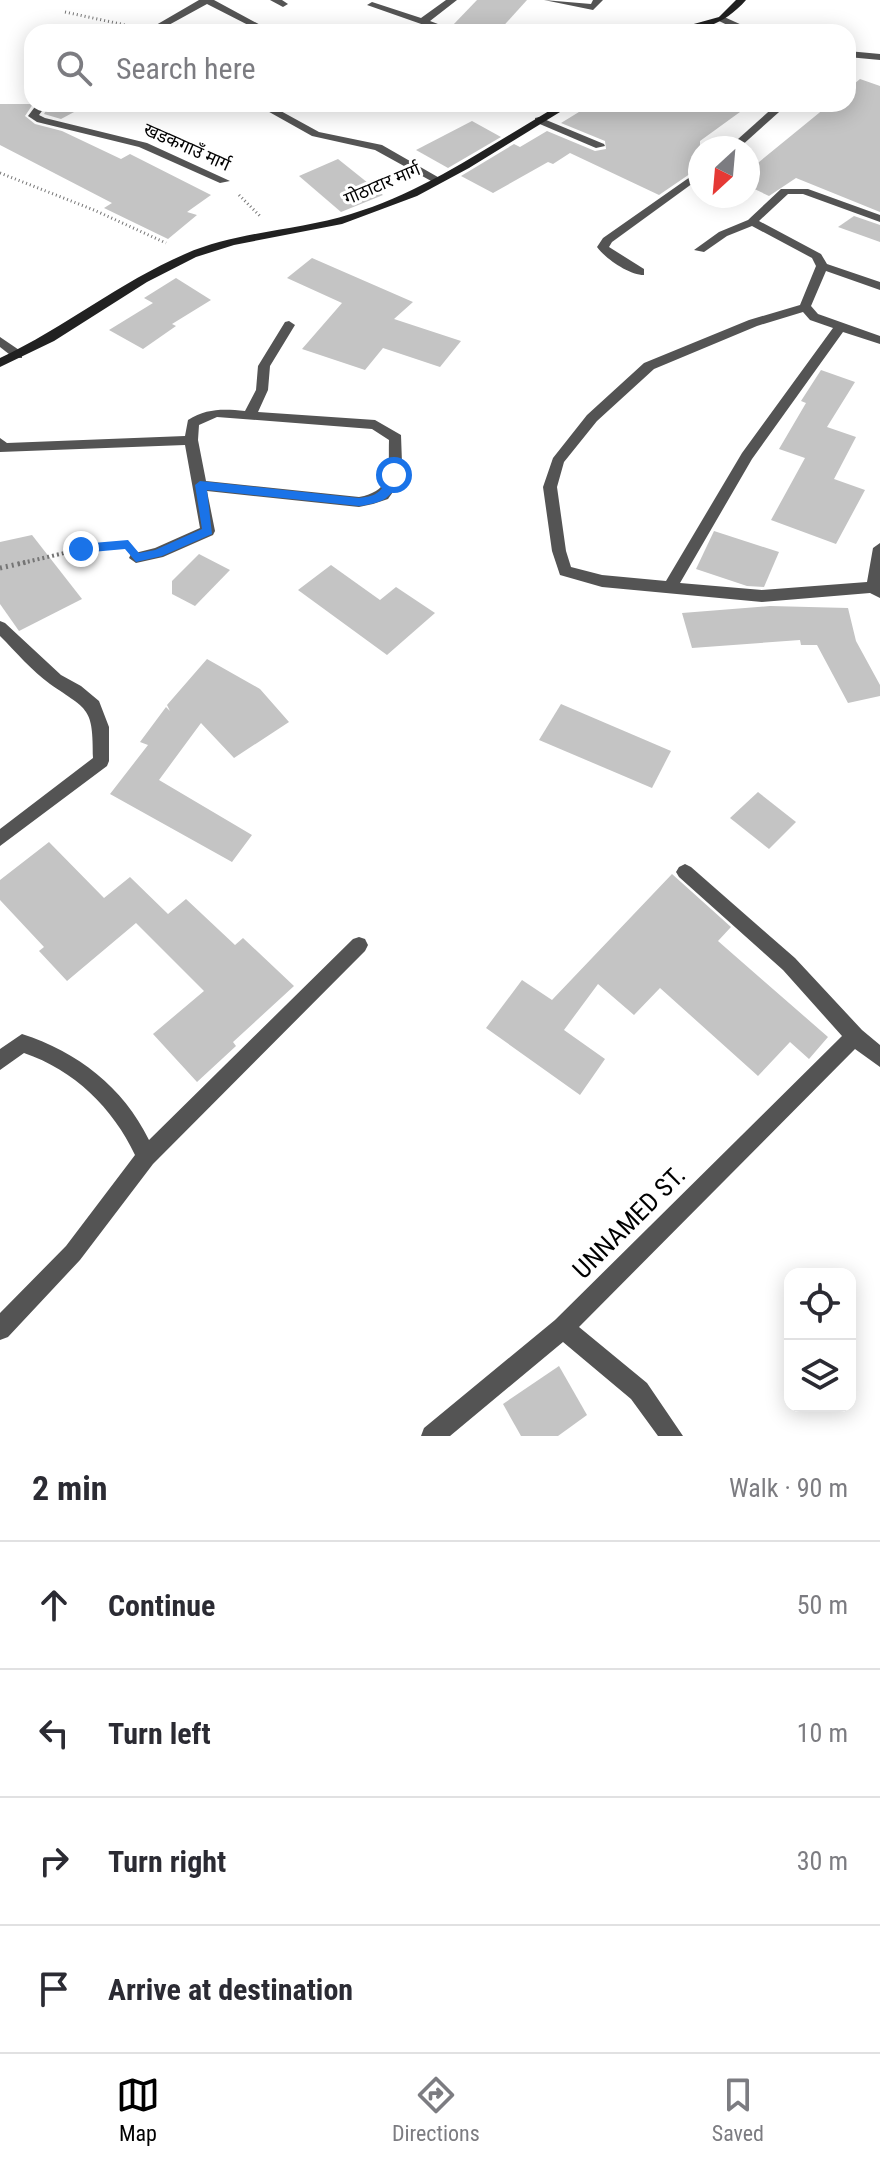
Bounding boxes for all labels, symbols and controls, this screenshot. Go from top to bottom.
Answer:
search box [24,24,856,112]
icon: search [52,46,96,90]
text: Search here [116,51,256,86]
street label: खडकगाउँ मार्ग [141,118,235,175]
north arrow [688,136,760,208]
street label: गोठाटार मार्ग [341,158,424,209]
route start [376,457,412,493]
route end [63,531,99,567]
street label: UNNAMED ST. [567,1160,691,1284]
map controls [784,1268,856,1412]
button: locate [784,1268,856,1340]
button: layers [784,1340,856,1412]
text: 2 min [32,1468,108,1508]
text: Walk · 90 m [729,1473,848,1503]
icon: ahead [32,1583,76,1627]
text: Continue [108,1588,215,1623]
text: 50 m [797,1590,848,1620]
icon: left [32,1711,76,1755]
text: Turn left [108,1716,211,1751]
text: 10 m [797,1718,848,1748]
icon: right [32,1839,76,1883]
text: Turn right [108,1844,226,1879]
text: 30 m [797,1846,848,1876]
icon: arrive [32,1967,76,2011]
text: Arrive at destination [108,1972,353,2007]
tab: Map [116,2073,160,2146]
tab: Directions [392,2073,480,2146]
tab: Saved [712,2073,764,2146]

